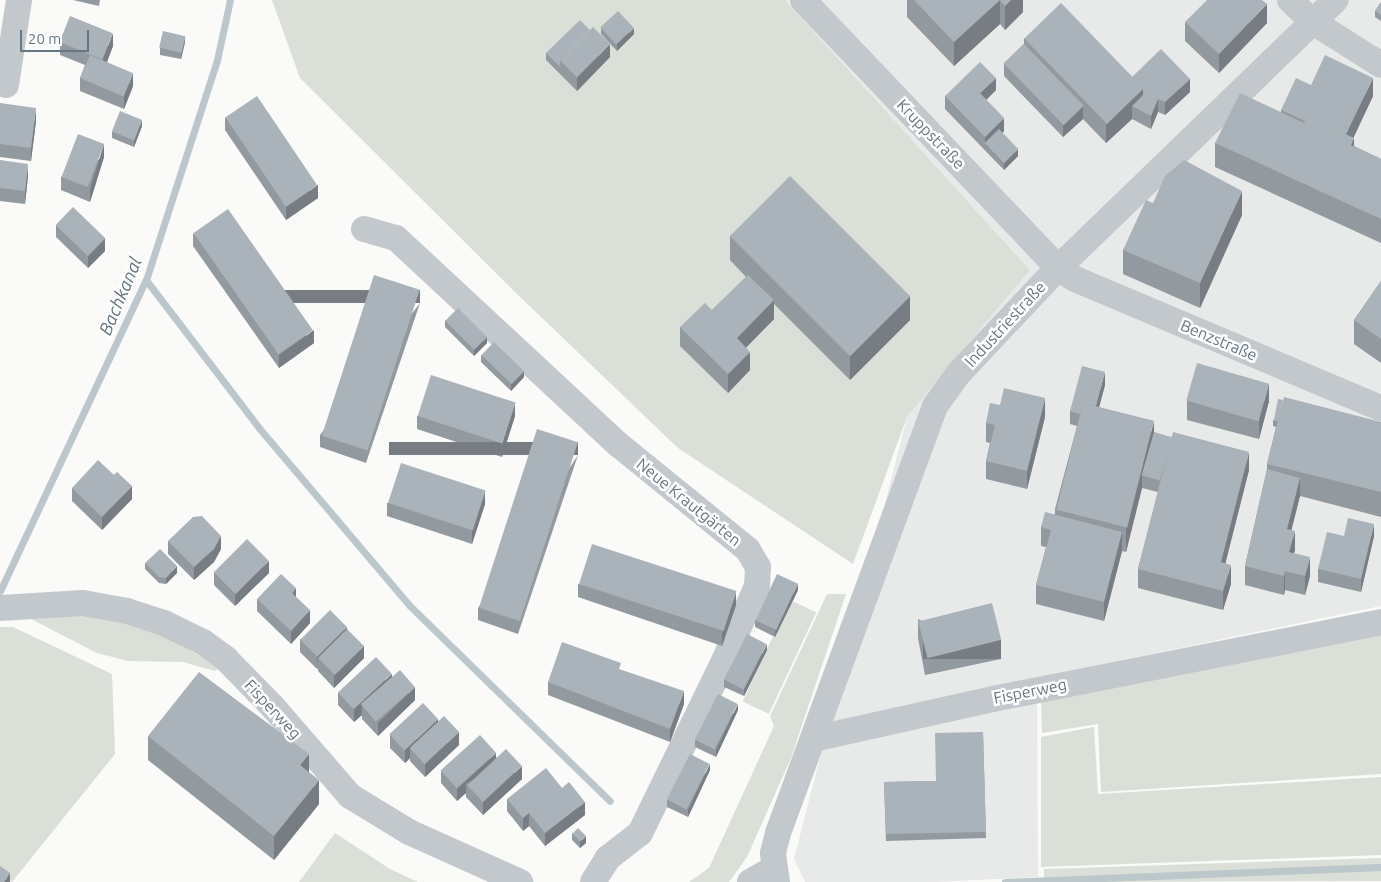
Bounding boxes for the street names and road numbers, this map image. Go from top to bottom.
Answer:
street label: Kruppstraße [893,95,969,173]
street label: Industriestraße [961,277,1049,371]
street label: Benzstraße [1178,315,1260,365]
street label: Neue Krautgärten [633,454,745,550]
street label: Fisperweg [992,674,1068,708]
street label: Fisperweg [241,675,305,743]

